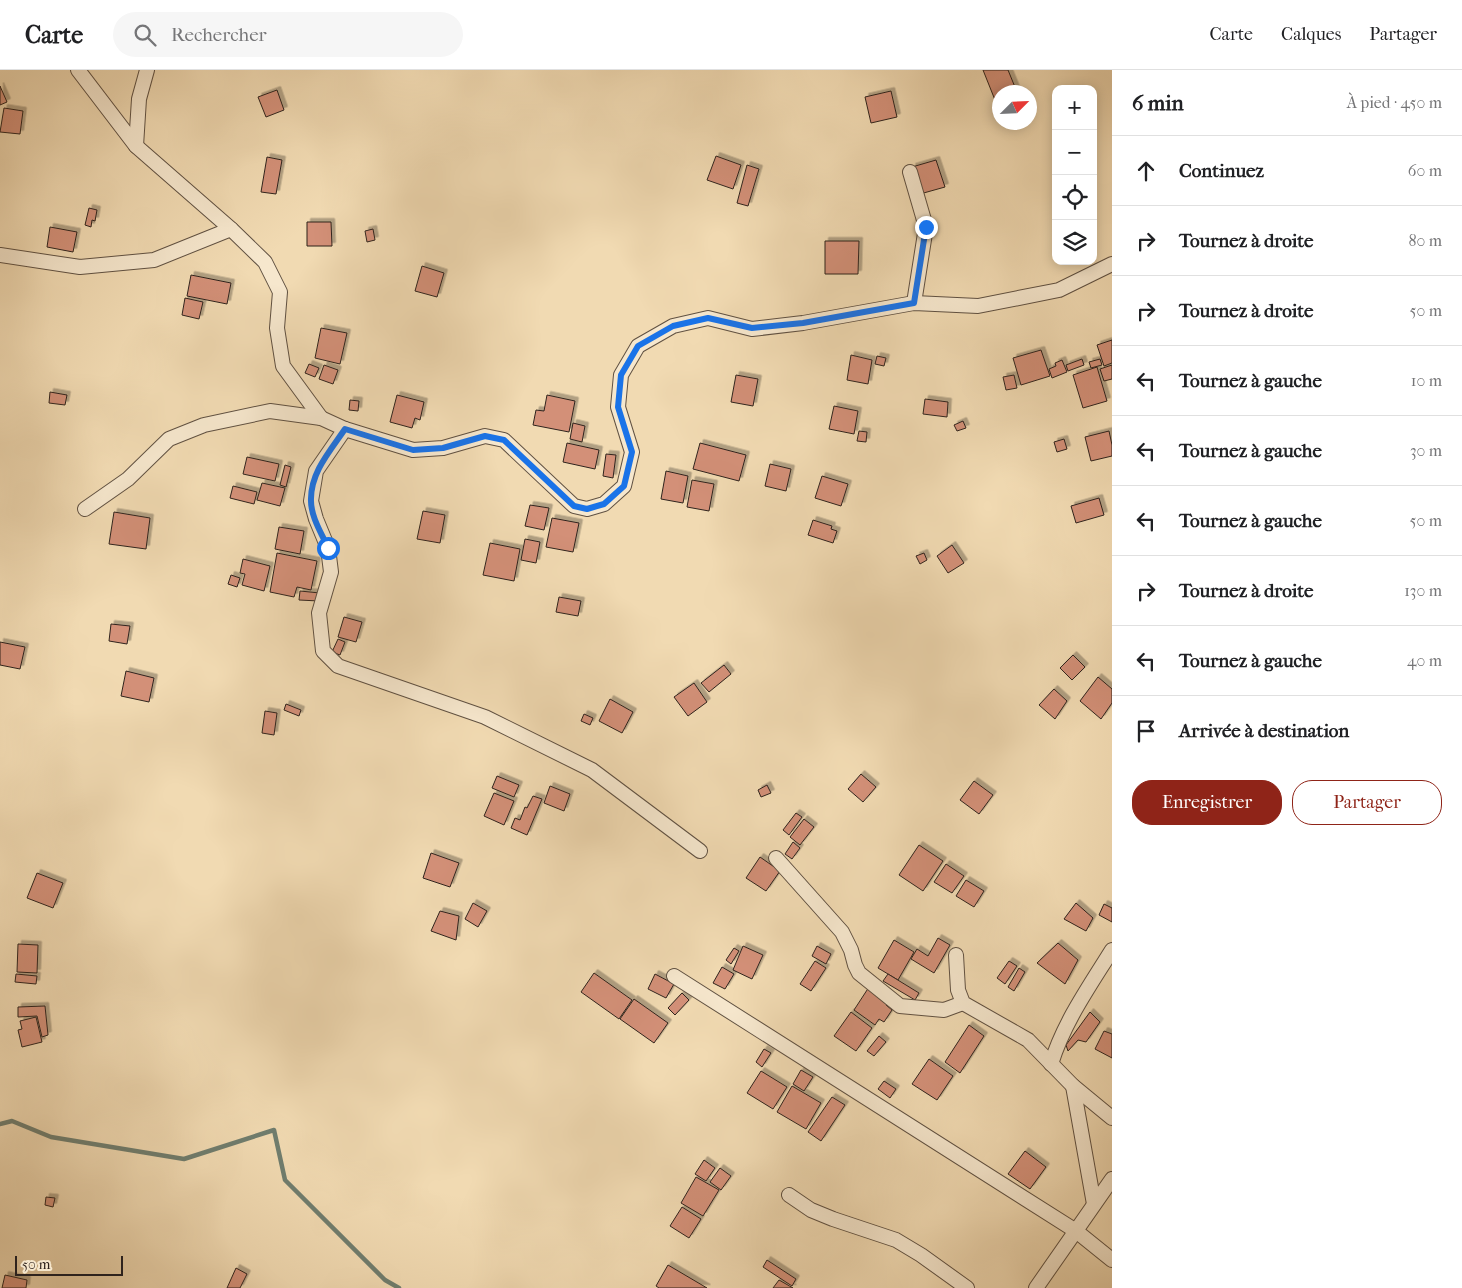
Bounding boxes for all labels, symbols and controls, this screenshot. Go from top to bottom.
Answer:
search box [113,12,463,57]
text: Carte [25,21,83,49]
icon: search [131,21,159,49]
text: Rechercher [171,24,267,46]
text: Carte [1210,24,1253,45]
text: Calques [1281,24,1341,45]
text: Partager [1369,24,1437,45]
north arrow [992,85,1037,130]
map controls [1052,85,1097,265]
button: + [1052,85,1097,130]
text: 6 min [1132,91,1184,115]
text: À pied · 450 m [1347,93,1442,112]
button: − [1052,130,1097,175]
icon: ahead [1132,157,1160,185]
text: Continuez [1179,160,1264,182]
text: 60 m [1408,161,1442,180]
button: locate [1052,175,1097,220]
route end [915,216,938,239]
button: layers [1052,220,1097,265]
icon: right [1132,227,1160,255]
text: Tournez à droite [1179,230,1313,252]
text: 80 m [1408,231,1442,250]
icon: right [1132,297,1160,325]
text: Tournez à droite [1179,300,1313,322]
text: 50 m [1410,301,1442,320]
icon: left [1132,367,1160,395]
text: Tournez à gauche [1179,370,1322,392]
text: 10 m [1411,371,1442,390]
icon: left [1132,437,1160,465]
text: Tournez à gauche [1179,440,1322,462]
text: 30 m [1410,441,1442,460]
icon: left [1132,507,1160,535]
text: Tournez à gauche [1179,510,1322,532]
text: 50 m [1410,511,1442,530]
route start [317,537,340,560]
icon: right [1132,577,1160,605]
text: Tournez à droite [1179,580,1313,602]
text: 130 m [1404,581,1442,600]
icon: left [1132,647,1160,675]
text: Tournez à gauche [1179,650,1322,672]
text: 40 m [1407,651,1442,670]
icon: arrive [1132,717,1160,745]
text: Arrivée à destination [1179,720,1349,742]
button: Enregistrer [1132,780,1282,825]
button: Partager [1292,780,1442,825]
scale bar [15,1253,122,1276]
text: 50 m [22,1256,50,1273]

